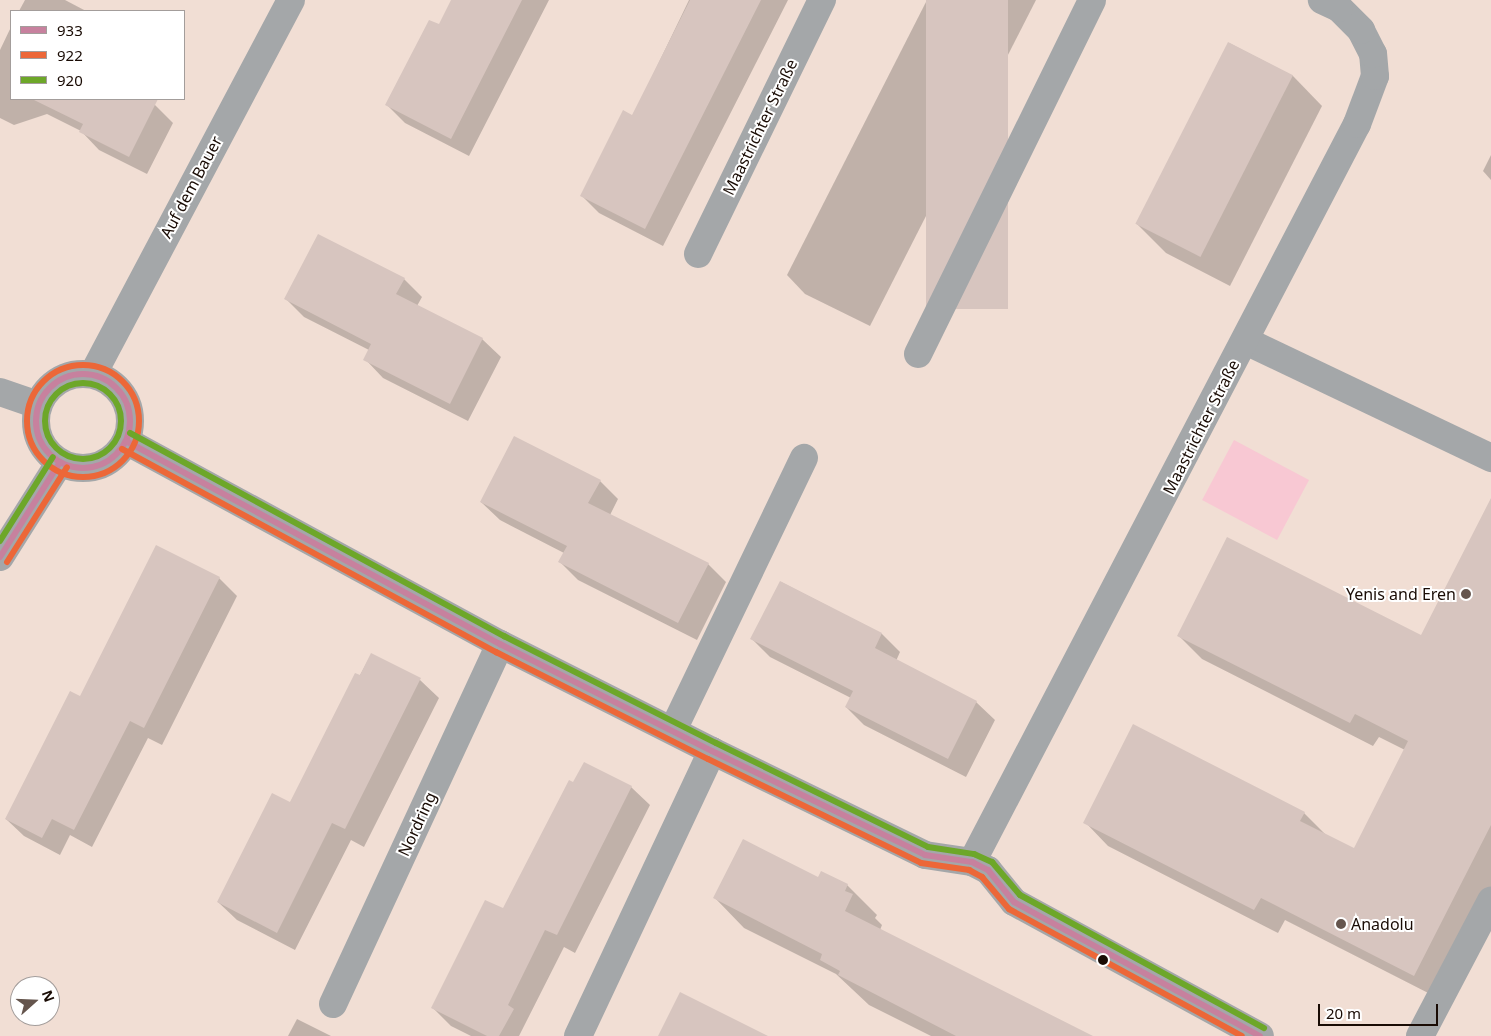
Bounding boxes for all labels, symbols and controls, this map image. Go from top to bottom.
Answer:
legend [10,10,185,100]
text: 933 [57,20,83,40]
text: 922 [57,45,83,65]
street label: Maastrichter Straße [719,56,801,198]
text: 920 [57,70,83,90]
street label: Auf dem Bauer [156,133,226,241]
street label: Maastrichter Straße [1159,356,1243,498]
place label: Yenis and Eren [1346,584,1456,604]
marker: Yenis and Eren [1460,588,1472,600]
street label: Nordring [394,789,440,859]
place label: Anadolu [1351,914,1414,934]
marker: Anadolu [1335,918,1347,930]
unlabelled marker [1098,955,1108,965]
north arrow [10,976,60,1026]
text: N [38,987,59,1005]
scale bar [1321,994,1441,1026]
text: 20 m [1326,1003,1361,1023]

